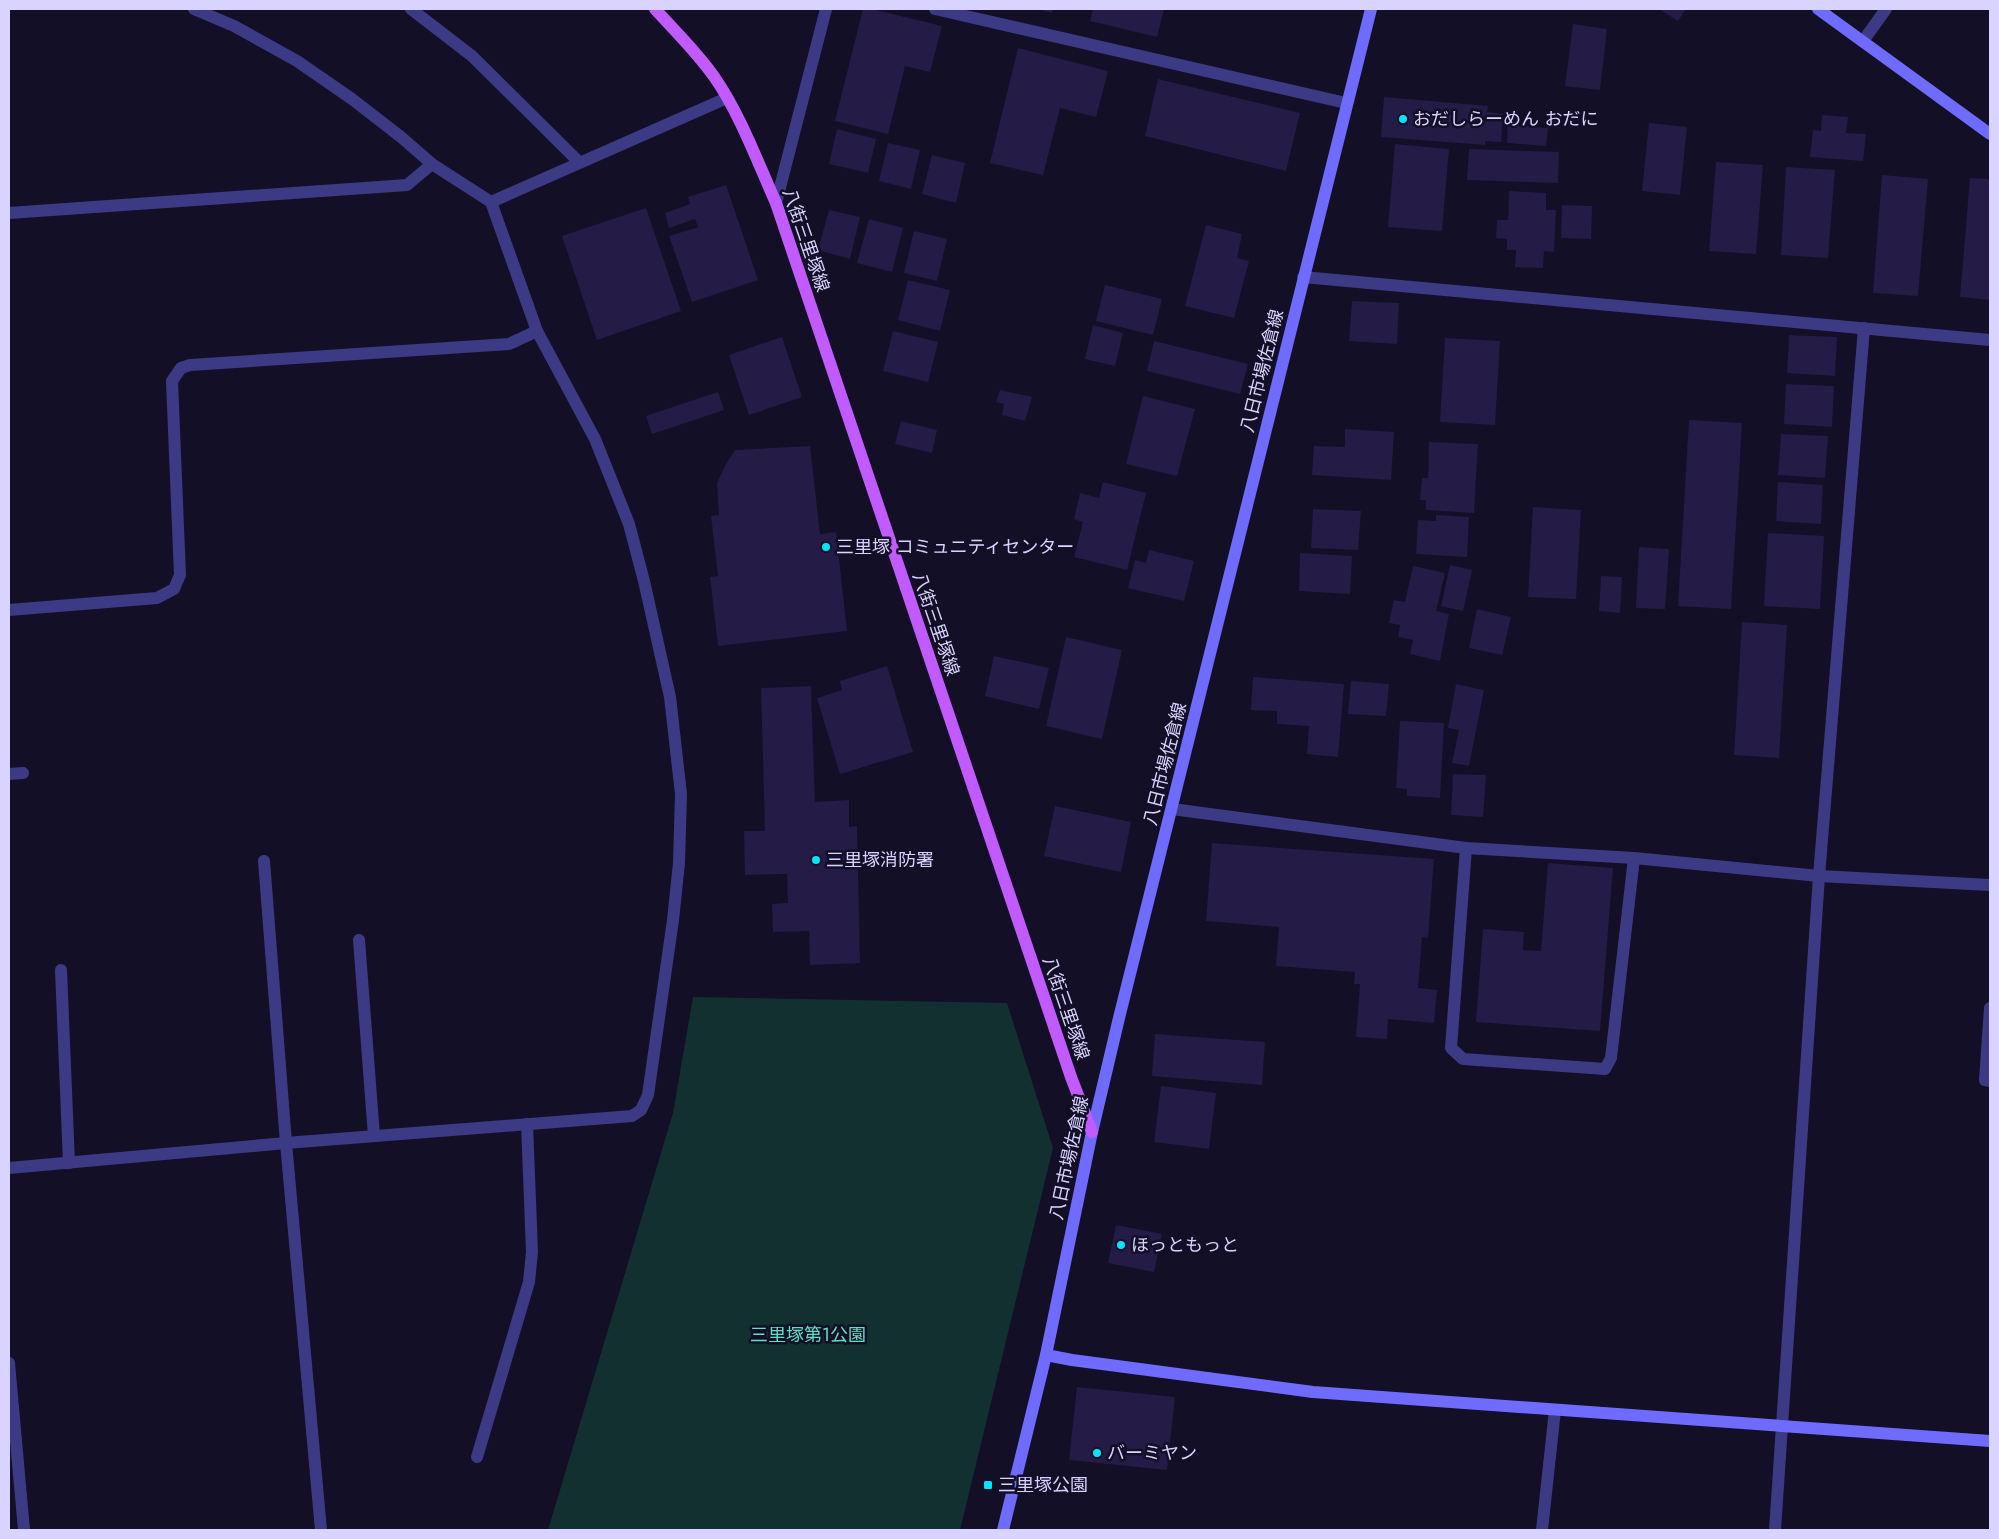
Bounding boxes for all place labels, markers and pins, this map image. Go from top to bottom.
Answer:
place label: おだしらーめん おだに [1413,106,1598,132]
marker: おだしらーめん おだに [1397,113,1409,125]
place label: 三里塚 コミュニティセンター [836,534,1074,560]
marker: 三里塚 コミュニティセンター [820,541,832,553]
place label: 三里塚消防署 [826,847,934,873]
marker: 三里塚消防署 [810,854,822,866]
place label: ほっともっと [1131,1232,1239,1258]
marker: ほっともっと [1115,1239,1127,1251]
place label: バーミヤン [1107,1440,1197,1466]
marker: バーミヤン [1091,1447,1103,1459]
place label: 三里塚公園 [998,1472,1088,1498]
marker: 三里塚公園 [982,1479,994,1491]

